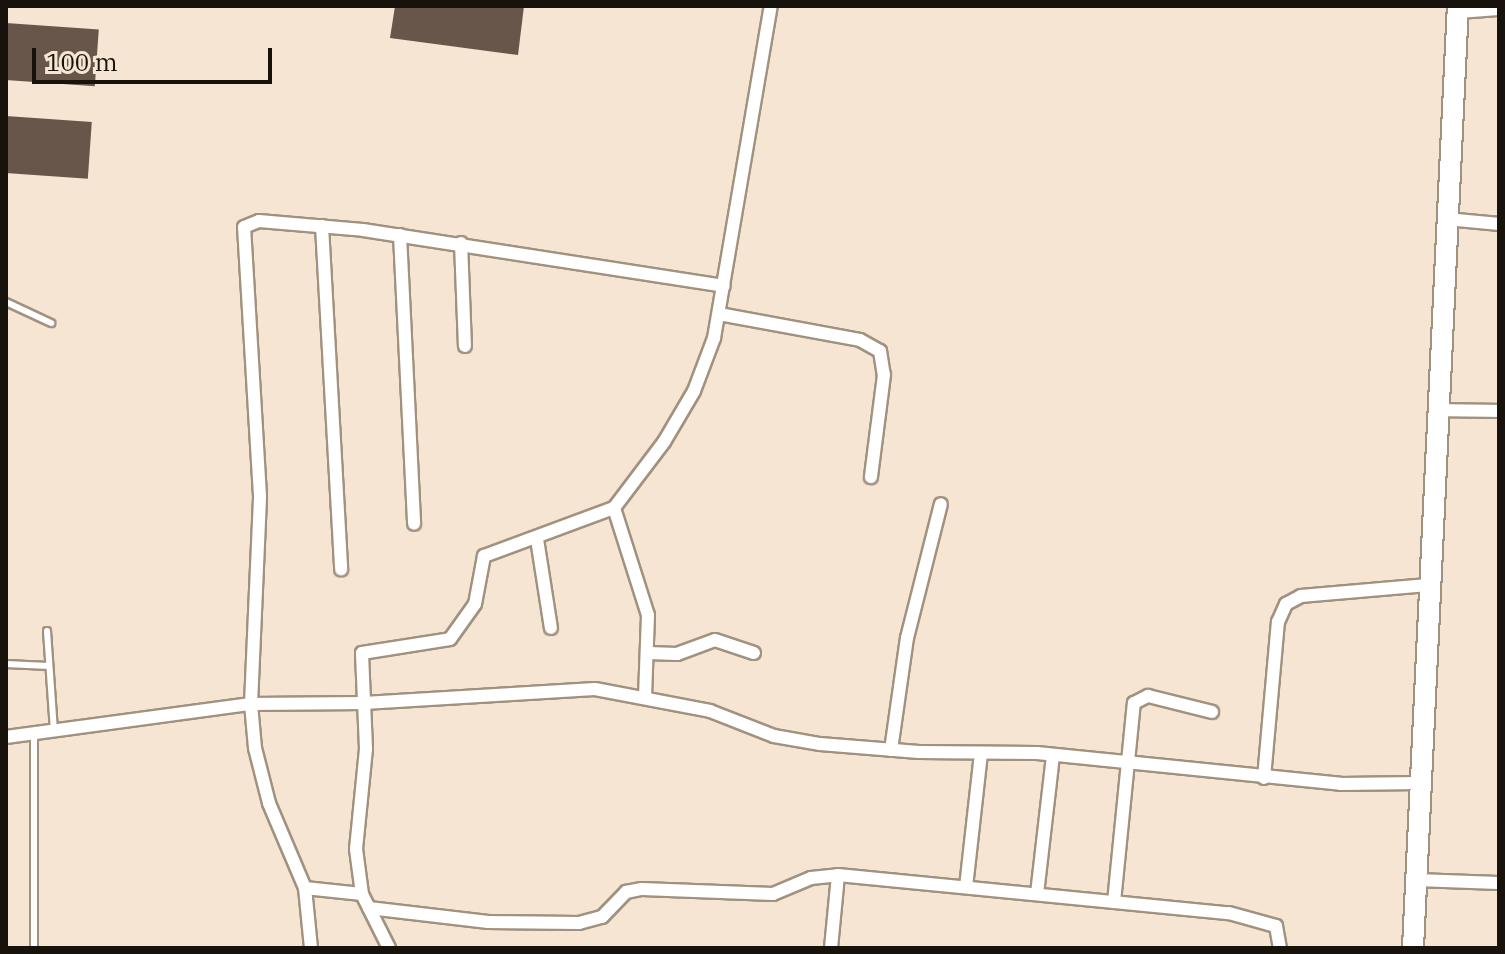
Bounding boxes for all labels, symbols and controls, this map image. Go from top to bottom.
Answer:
scale bar [36,32,276,82]
text: 100 m [46,46,118,78]

